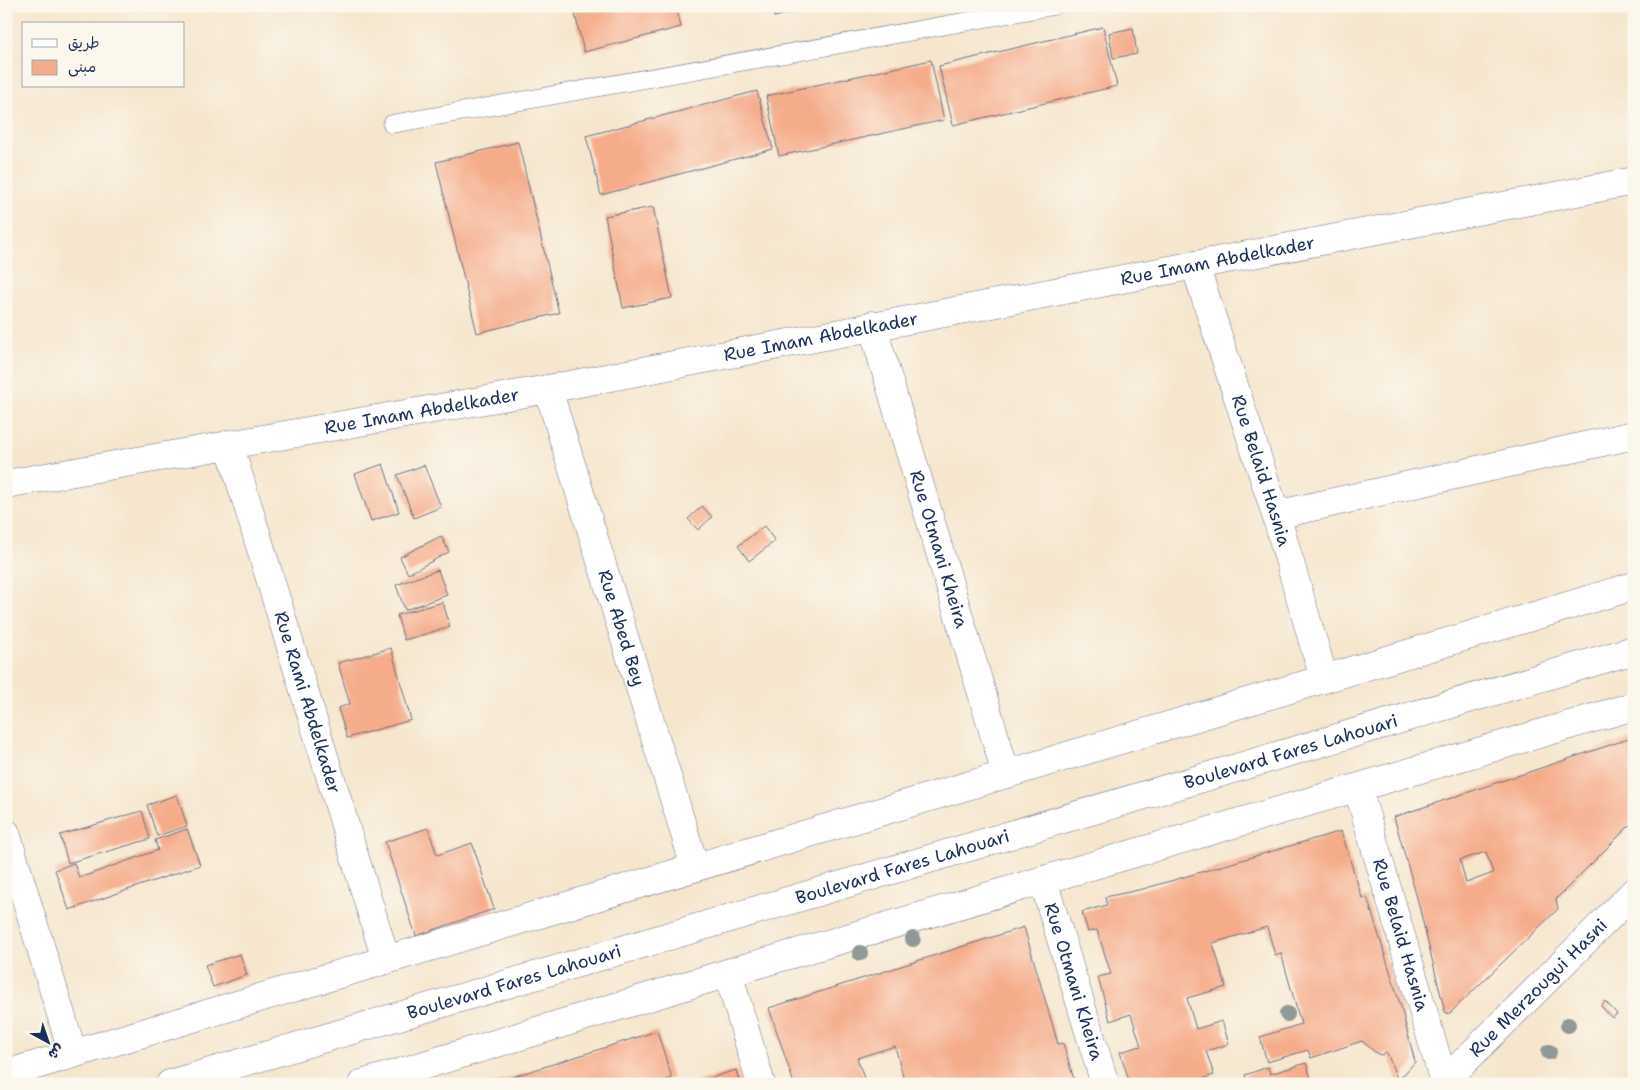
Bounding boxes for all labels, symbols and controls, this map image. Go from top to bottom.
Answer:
legend [22,22,185,88]
text: طريق [68,33,100,53]
text: مبنى [68,57,96,77]
street label: Rue Imam Abdelkader [1118,230,1317,291]
street label: Rue Imam Abdelkader [722,306,920,367]
street label: Rue Imam Abdelkader [322,382,521,440]
street label: Rue Belaid Hasnia [1226,392,1297,549]
street label: Rue Otmani Kheira [904,467,974,631]
street label: Rue Abed Bey [592,567,651,689]
street label: Rue Rami Abdelkader [269,608,347,796]
street label: Boulevard Fares Lahouari [1181,709,1401,795]
street label: Boulevard Fares Lahouari [793,824,1012,910]
street label: Rue Belaid Hasnia [1367,856,1435,1014]
street label: Rue Otmani Kheira [1039,900,1109,1063]
street label: Rue Merzougui Hasni [1464,913,1613,1062]
street label: Boulevard Fares Lahouari [404,939,624,1025]
north arrow [22,1018,72,1068]
text: ش [45,1040,68,1064]

